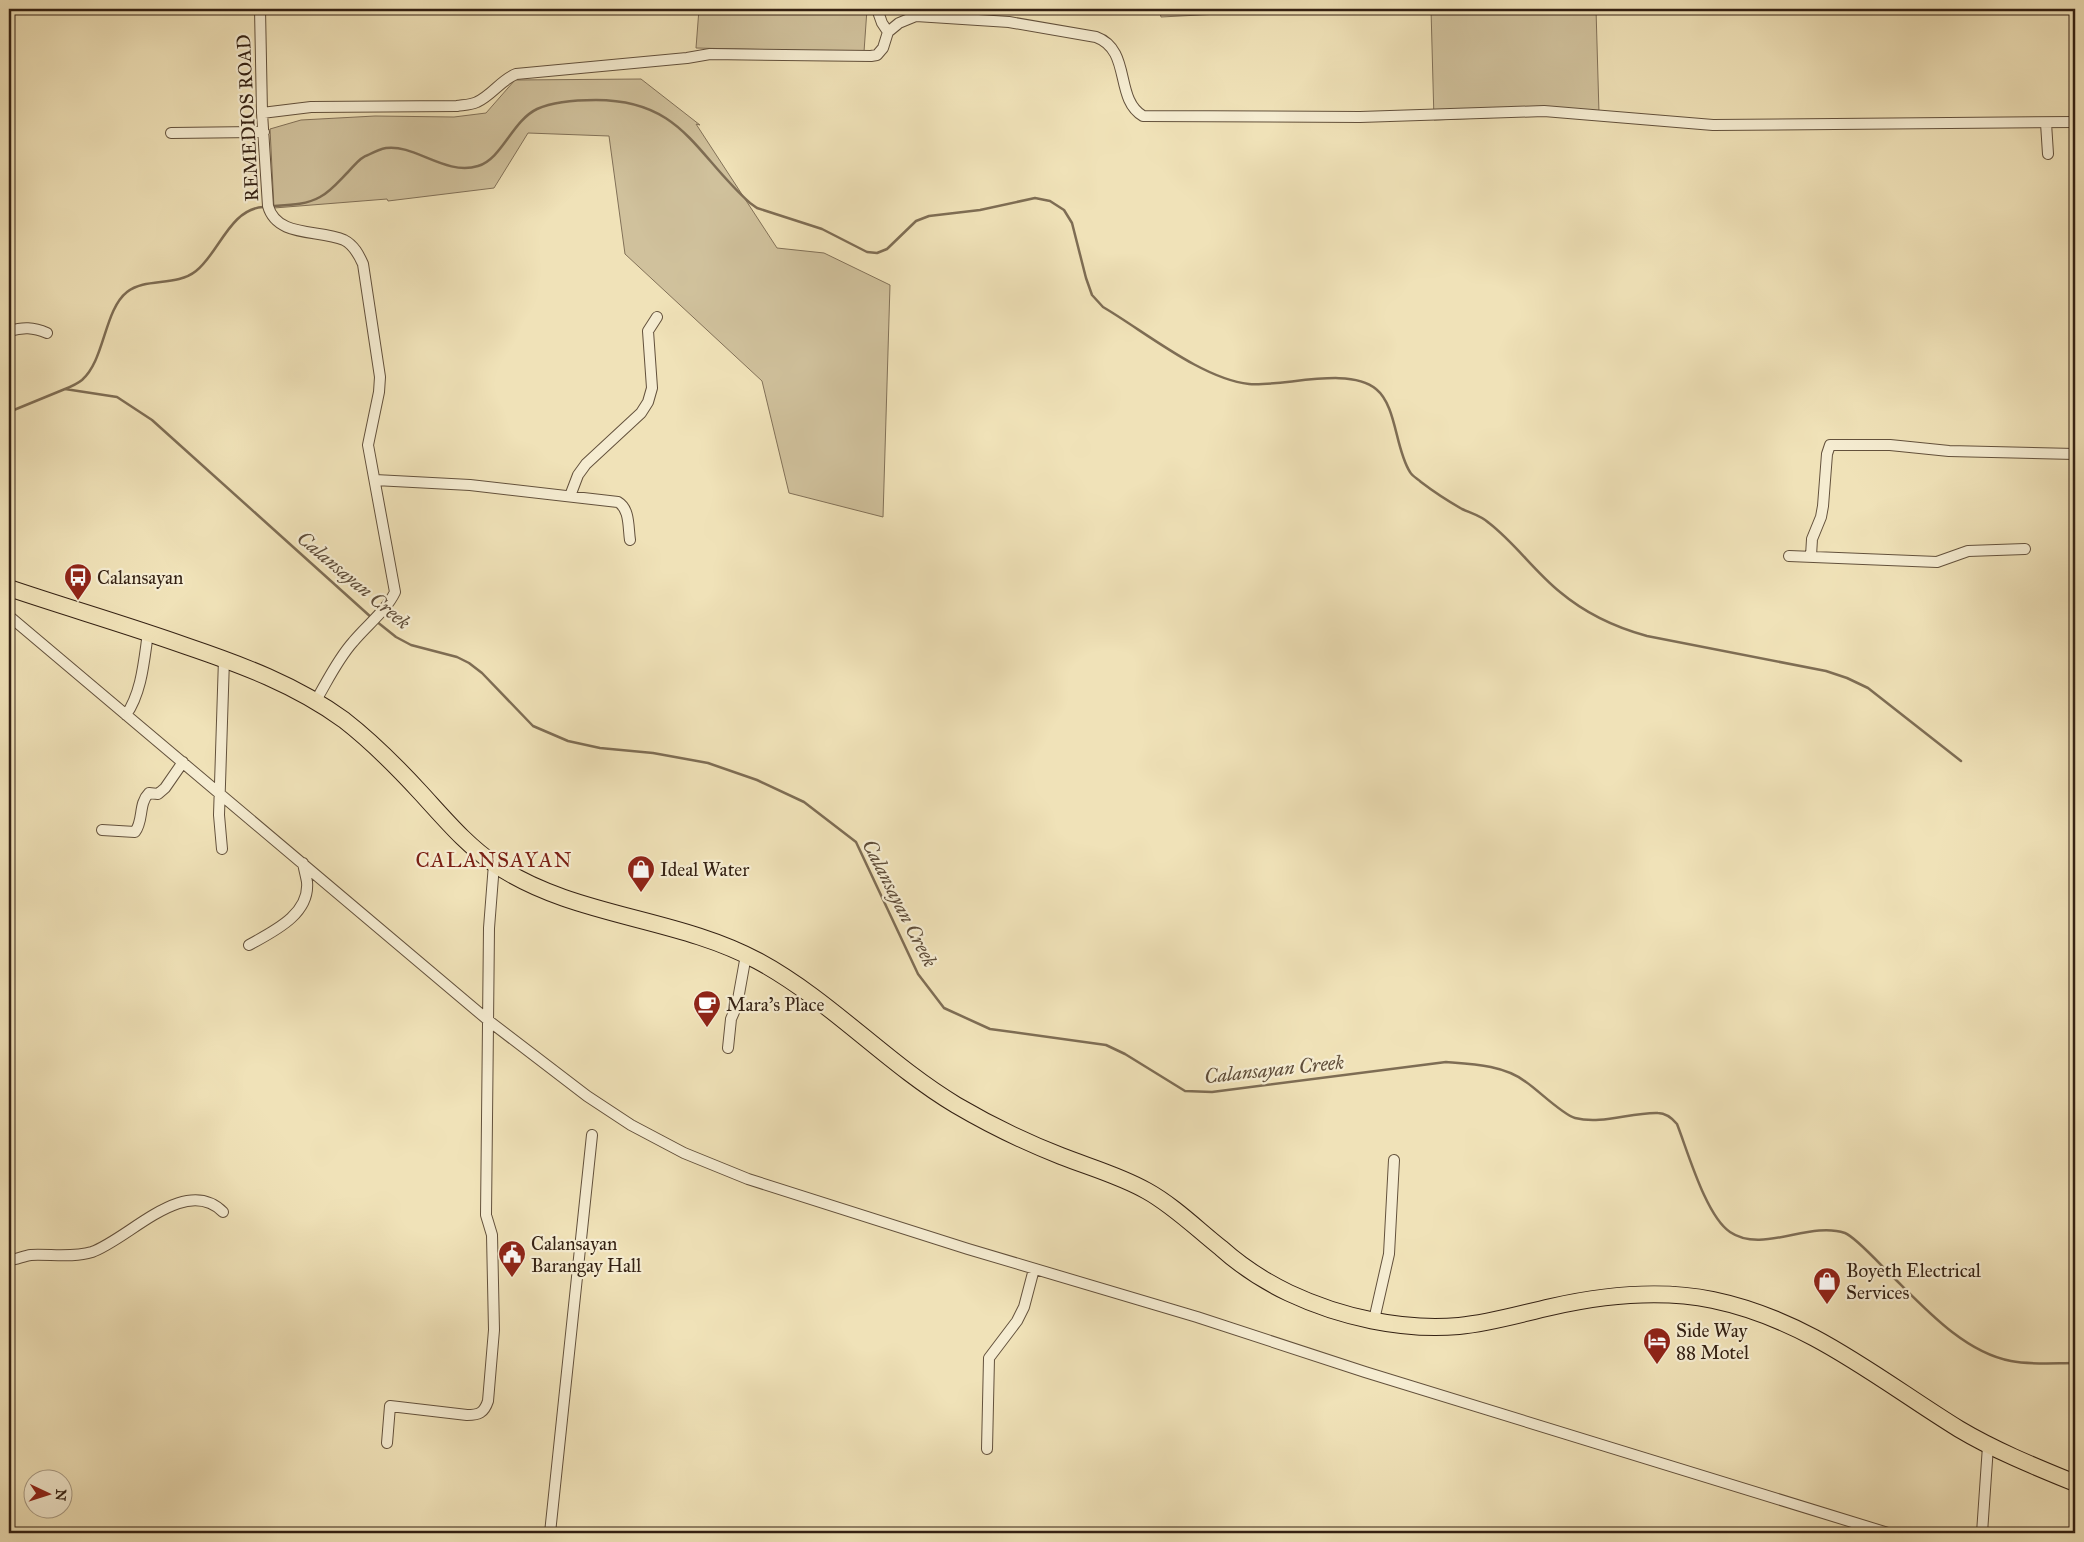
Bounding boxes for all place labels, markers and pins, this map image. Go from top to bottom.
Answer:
bus stop icon: Calansayan [63,562,93,601]
place label: Calansayan [97,566,183,589]
shop icon: Ideal Water [626,854,656,893]
place label: Ideal Water [660,858,750,881]
cafe icon: Mara's Place [692,989,722,1028]
place label: Mara's Place [726,993,824,1016]
place label: Calansayan Barangay Hall [531,1232,642,1278]
public building icon: Calansayan Barangay Hall [497,1239,527,1278]
place label: Boyeth Electrical Services [1846,1259,1982,1304]
shop icon: Boyeth Electrical Services [1812,1266,1842,1305]
place label: Side Way 88 Motel [1676,1319,1750,1364]
hotel icon: Side Way 88 Motel [1642,1326,1672,1365]

